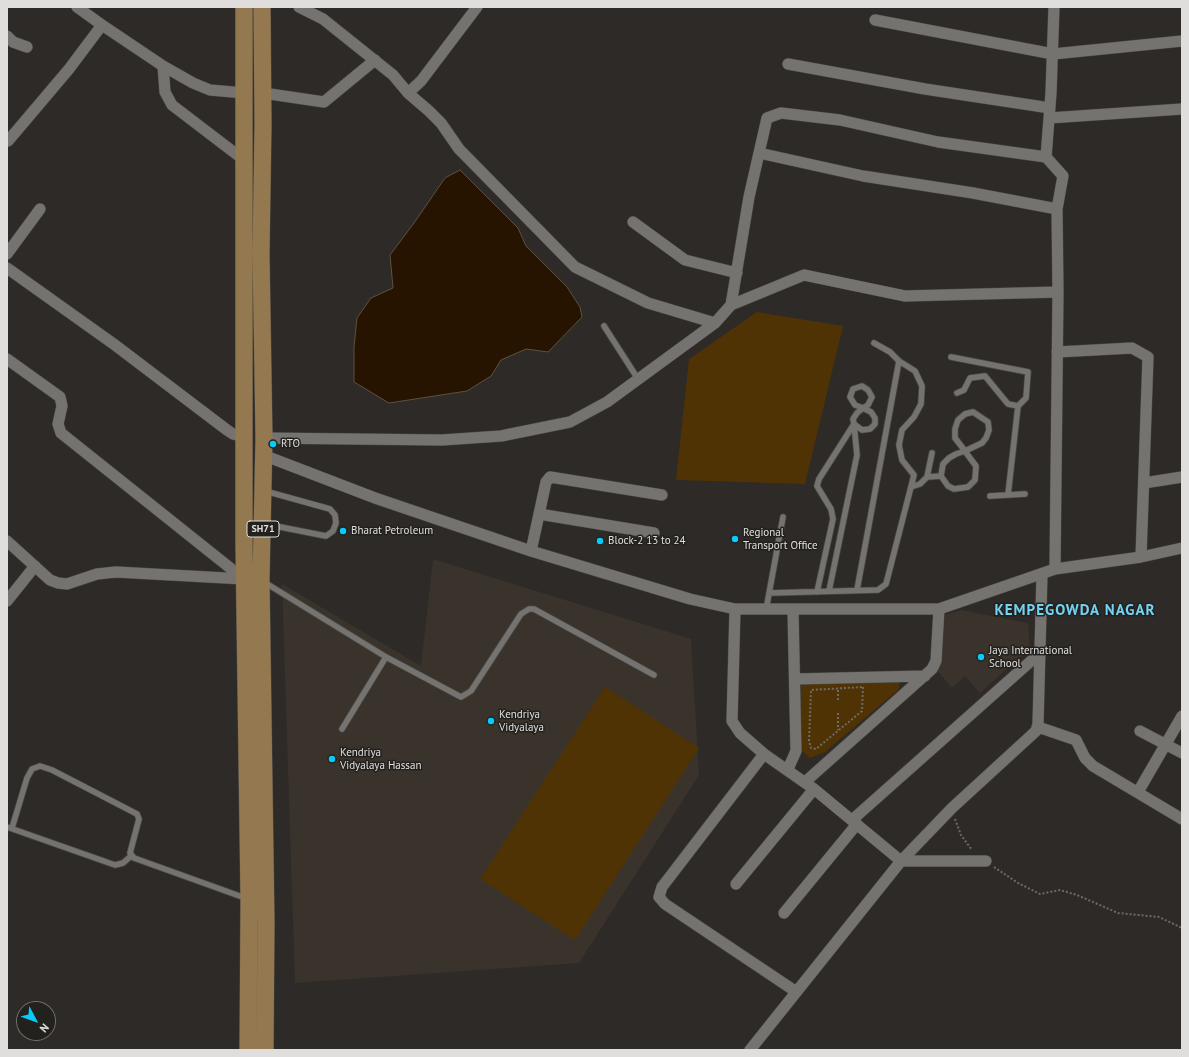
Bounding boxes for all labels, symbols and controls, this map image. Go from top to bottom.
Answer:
place label: RTO [281,437,300,451]
marker: RTO [268,439,278,449]
road number: SH71 [247,521,279,537]
place label: Bharat Petroleum [351,524,433,538]
marker: Bharat Petroleum [338,526,348,536]
place label: Regional Transport Office [743,526,818,552]
place label: Block-2 13 to 24 [608,534,686,548]
marker: Regional Transport Office [730,534,740,544]
marker: Block-2 13 to 24 [595,536,605,546]
district label: KEMPEGOWDA NAGAR [994,602,1156,620]
place label: Jaya International School [989,644,1072,670]
marker: Jaya International School [976,652,986,662]
place label: Kendriya Vidyalaya [499,708,544,734]
marker: Kendriya Vidyalaya [486,716,496,726]
place label: Kendriya Vidyalaya Hassan [340,746,421,772]
marker: Kendriya Vidyalaya Hassan [327,754,337,764]
north arrow [16,1001,56,1041]
text: N [37,1021,52,1036]

